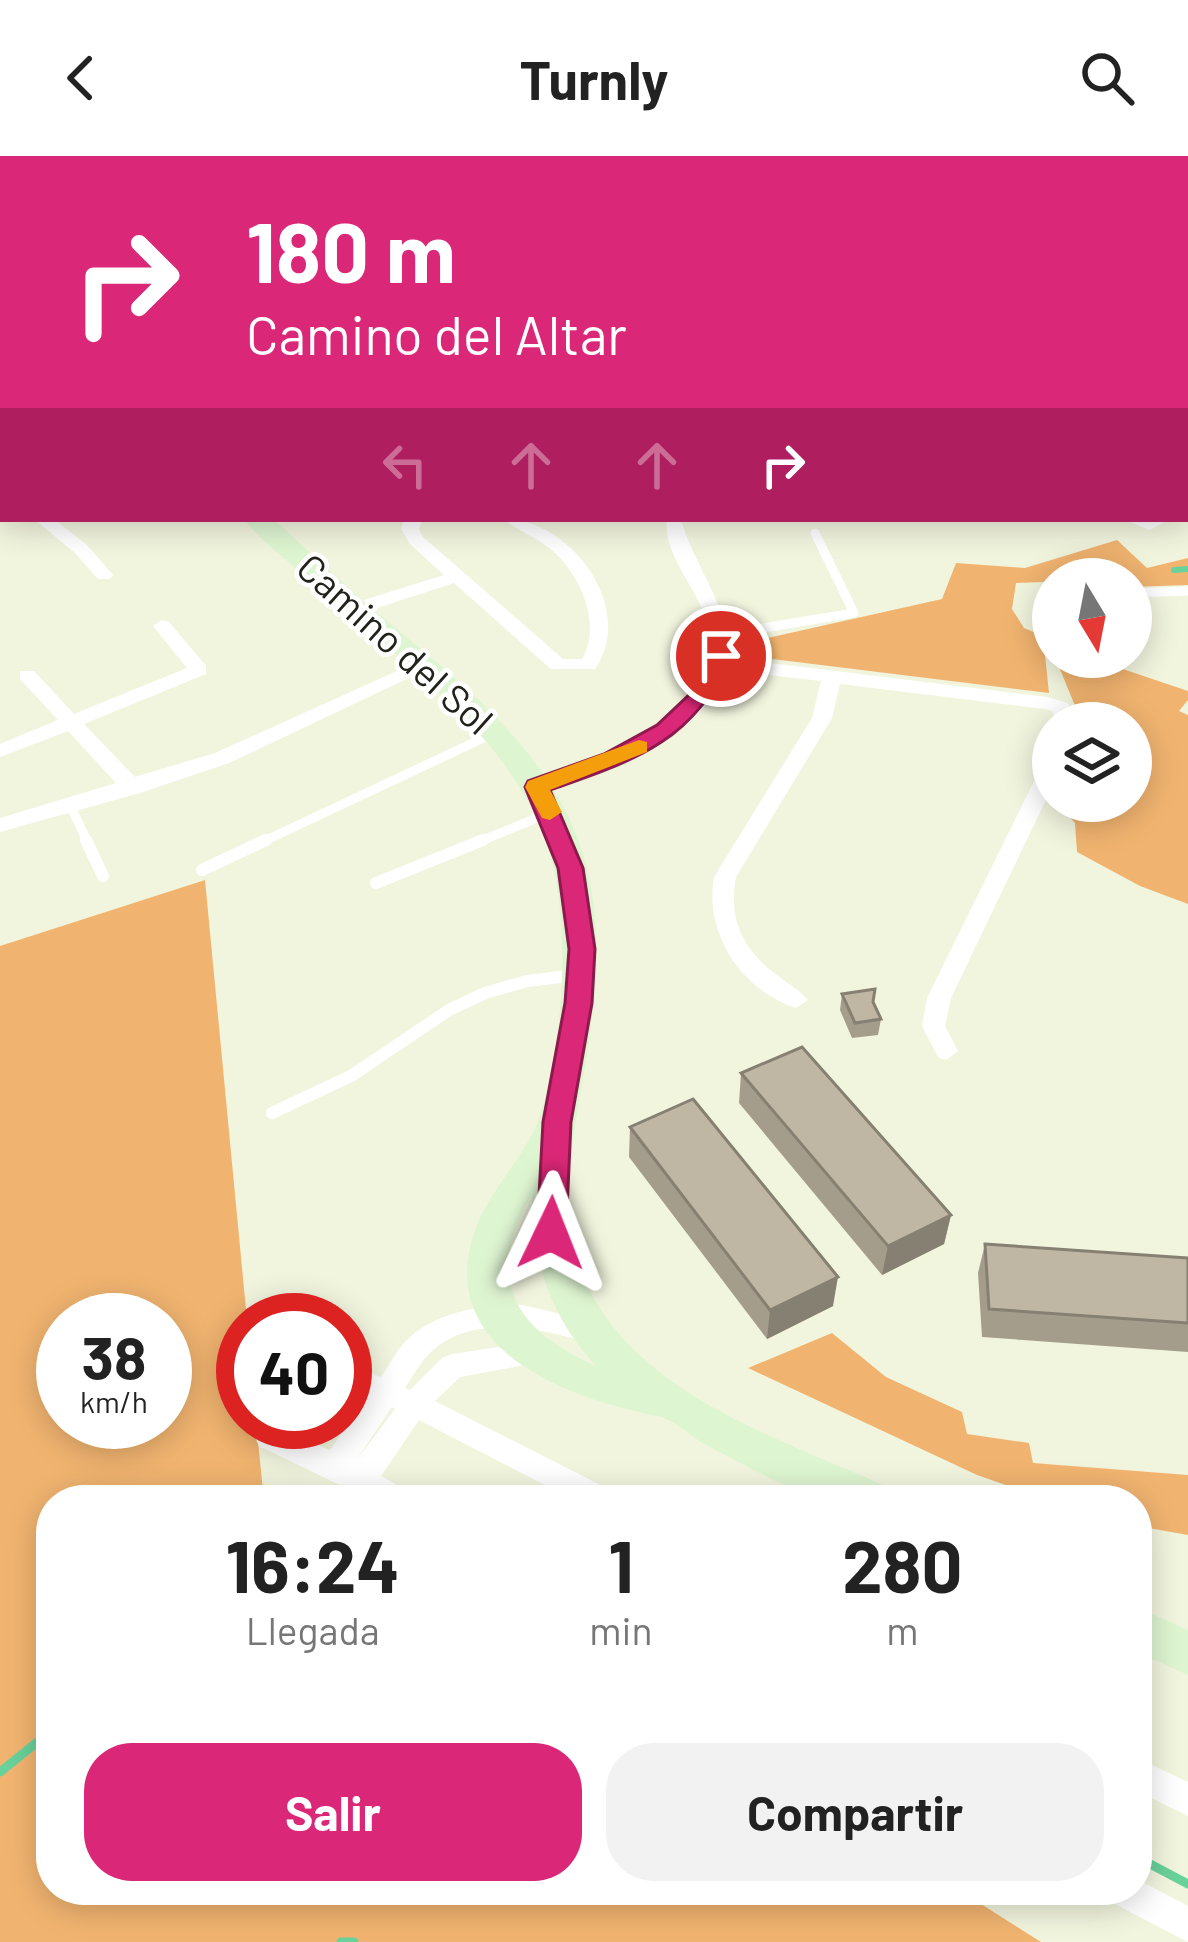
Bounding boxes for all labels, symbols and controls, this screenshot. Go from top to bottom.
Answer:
icon: back [48,45,114,111]
icon: search [1074,45,1140,111]
text: Turnly [519,46,669,111]
text: 180 m [246,199,456,300]
icon: right [48,204,204,360]
text: Camino del Altar [246,301,627,366]
icon: left [372,432,438,498]
icon: ahead [498,432,564,498]
icon: ahead [624,432,690,498]
icon: right [750,432,816,498]
street label: Camino del Sol [288,543,504,743]
north arrow [1032,558,1152,678]
map controls [1032,558,1152,822]
pin [670,605,772,707]
icon: arrive [688,623,754,689]
button: layers [1032,702,1152,822]
position arrow [488,1170,614,1296]
speed limit sign: 40 [216,1293,372,1449]
text: 38 [82,1320,146,1392]
text: km/h [80,1383,148,1419]
text: 16:24 [226,1521,400,1607]
text: 1 [608,1521,634,1607]
text: 280 [842,1521,962,1607]
text: Llegada [246,1606,380,1653]
text: min [589,1606,653,1653]
text: m [886,1606,918,1653]
button: Salir [84,1743,582,1881]
button: Compartir [606,1743,1104,1881]

